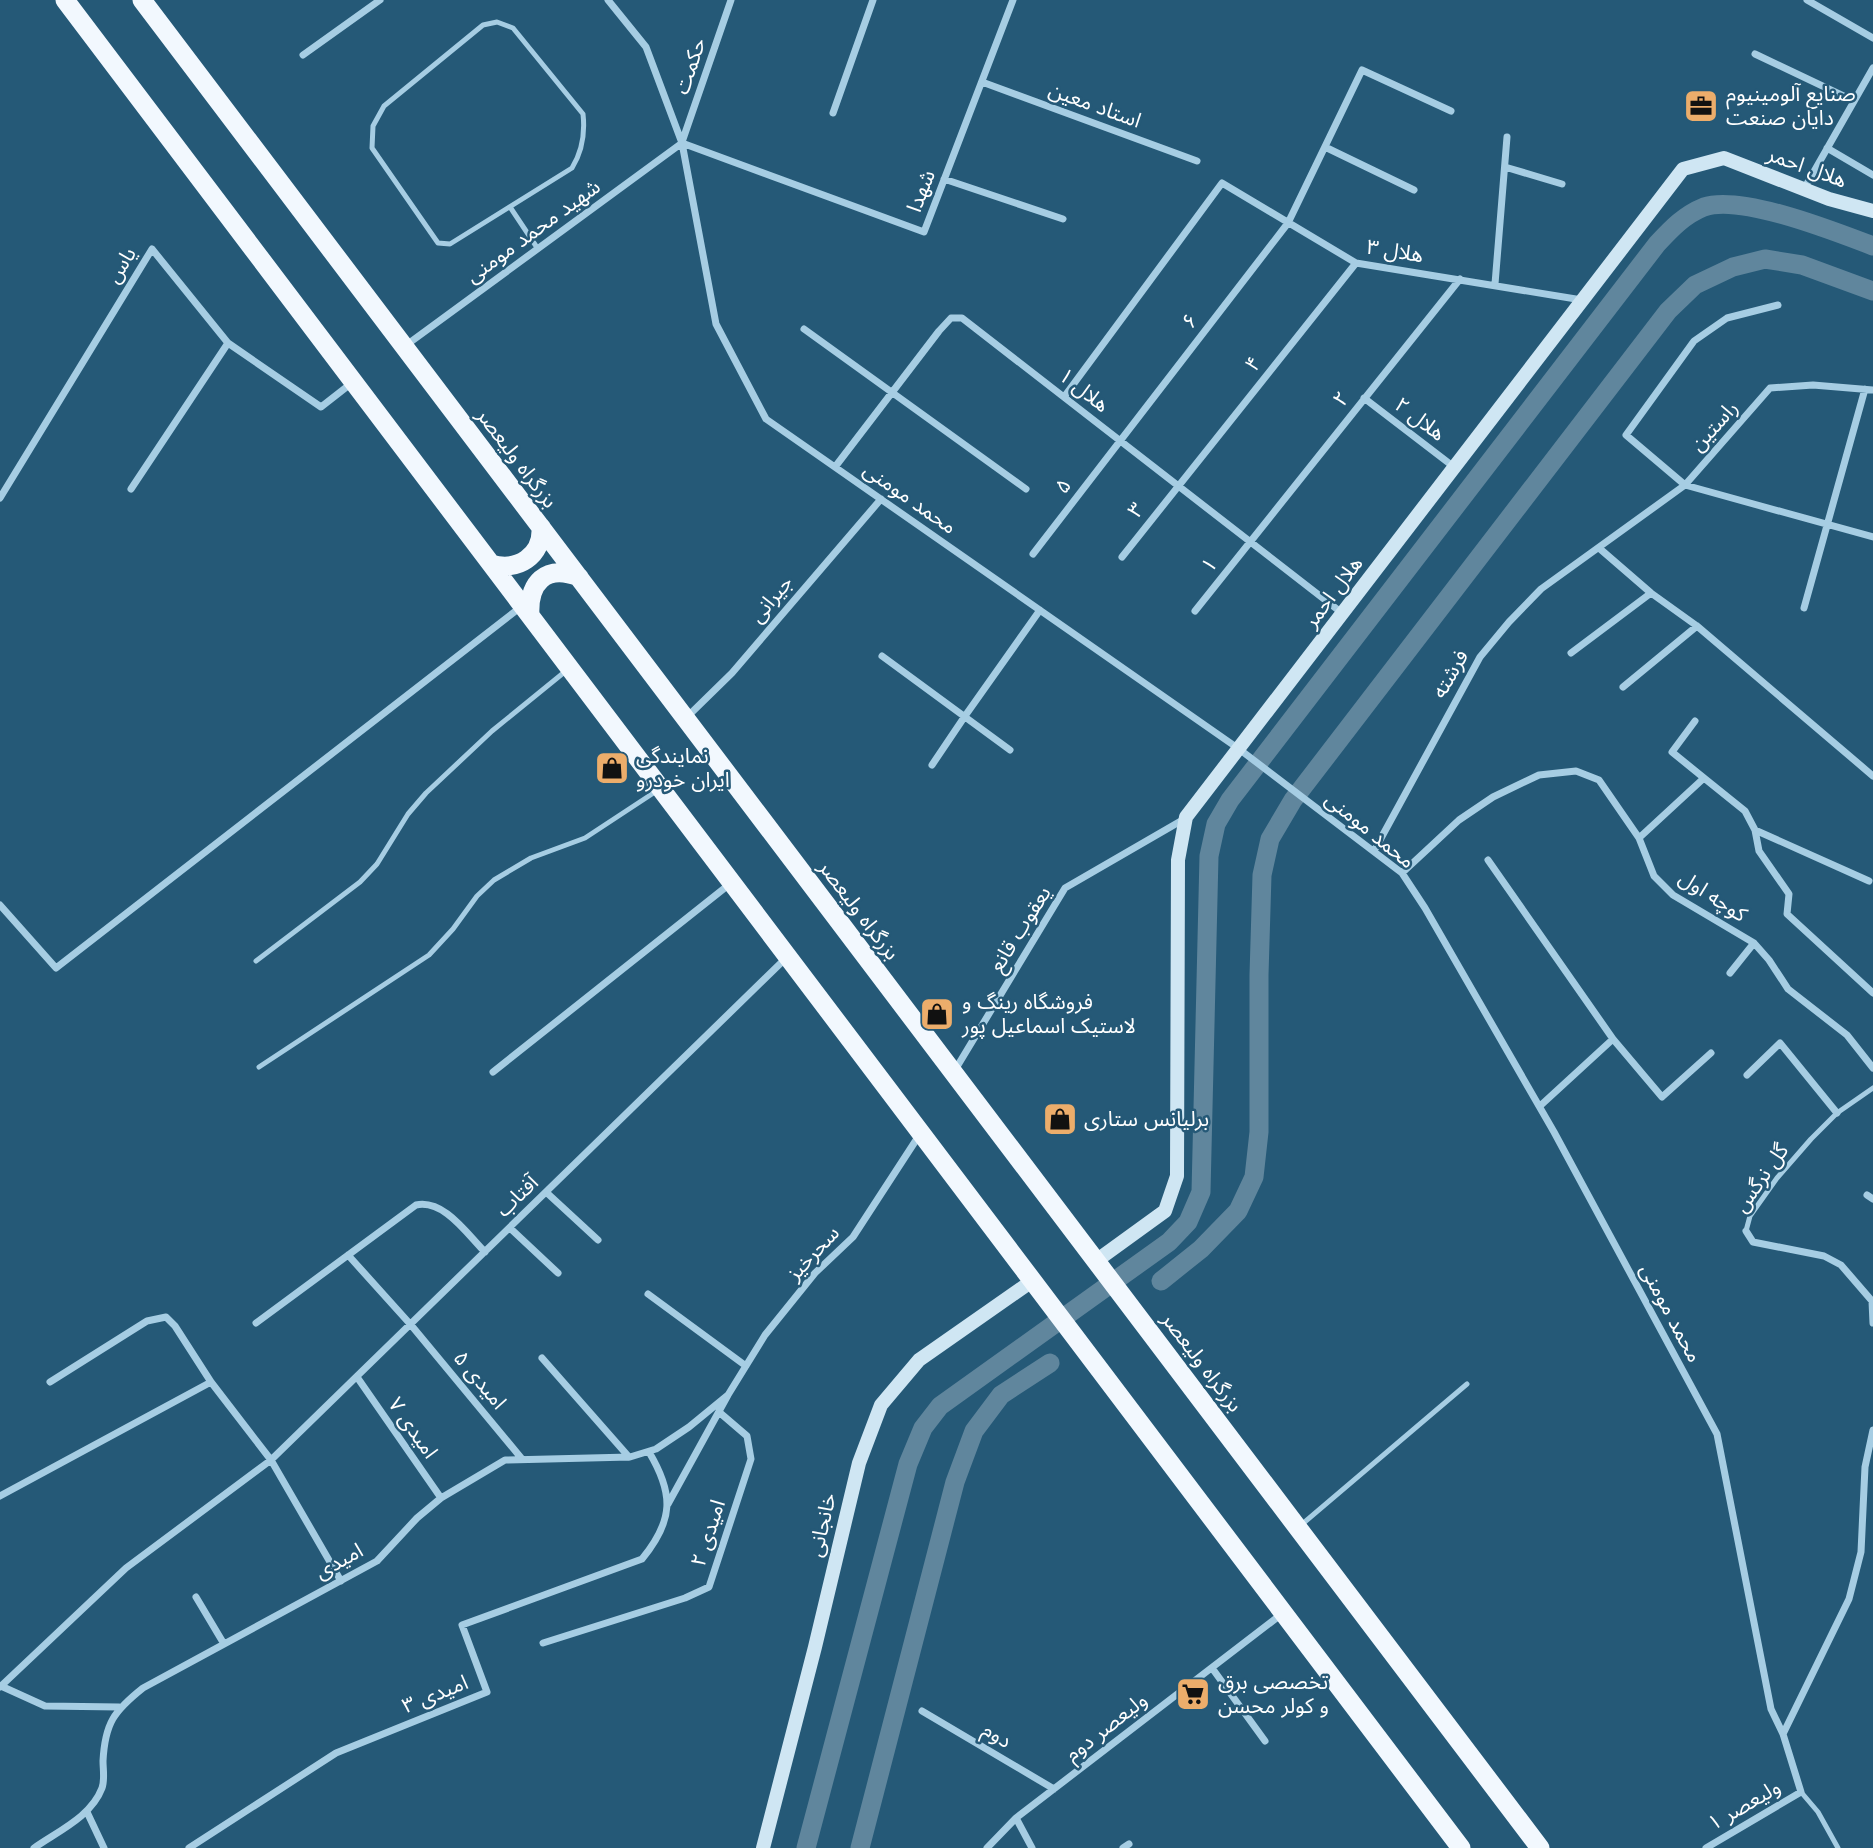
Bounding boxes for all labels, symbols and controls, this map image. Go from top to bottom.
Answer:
street label: حکمت [669,35,710,97]
street label: استاد معین [1046,77,1144,133]
place label: صنايع آلومینیوم دایان صنعت [1726,82,1856,130]
office icon: صنايع آلومینیوم دایان صنعت [1682,87,1720,125]
street label: هلال احمر [1763,141,1850,192]
street label: شهدا [902,166,940,216]
street label: شهید محمد مومنی [461,174,605,288]
street label: هلال ۳ [1365,235,1425,267]
street label: یاس [101,243,141,287]
street label: ۶ [1177,309,1202,333]
street label: ۴ [1240,352,1265,376]
street label: هلال ۱ [1054,363,1114,417]
street label: ۲ [1328,387,1353,411]
street label: هلال ۲ [1390,392,1450,446]
street label: راستین [1685,396,1743,456]
street label: بزرگراه ولیعصر [471,403,562,513]
street label: محمد مومنی [859,457,961,539]
street label: ۵ [1050,474,1075,498]
street label: ۳ [1123,498,1148,522]
street label: هلال احمر [1298,552,1368,633]
street label: ۱ [1196,553,1221,577]
street label: جیرانی [744,571,798,627]
street label: فرشته [1427,646,1473,702]
place label: نمایندگی ایران خودرو [636,744,730,792]
shop icon: نمایندگی ایران خودرو [593,749,631,787]
street label: محمد مومنی [1320,787,1420,873]
street label: بزرگراه ولیعصر [813,855,904,965]
street label: کوچه اول [1674,865,1752,928]
street label: یعقوب قانع [984,882,1058,978]
place label: فروشگاه رینگ و لاستیک اسماعیل پور [961,990,1136,1039]
shop icon: فروشگاه رینگ و لاستیک اسماعیل پور [918,995,956,1033]
shop icon: برلیانس ستاری [1041,1100,1079,1138]
place label: برلیانس ستاری [1084,1107,1209,1131]
street label: گل نرگس [1729,1139,1793,1217]
street label: آفتاب [491,1170,543,1221]
street label: سحرخیز [781,1221,844,1286]
street label: محمد مومنی [1635,1260,1707,1366]
street label: بزرگراه ولیعصر [1156,1307,1247,1417]
street label: امیدی ۵ [449,1346,511,1414]
street label: امیدی ۷ [383,1393,443,1463]
street label: خانجانی [803,1491,841,1559]
street label: امیدی ۲ [686,1497,730,1569]
street label: امیدی [311,1538,367,1584]
street label: امیدی ۳ [399,1670,471,1718]
place label: تخصصی برق و کولر محسن [1218,1670,1329,1718]
supermarket icon: تخصصی برق و کولر محسن [1174,1675,1212,1713]
street label: ولیعصر دوم [1060,1688,1154,1770]
street label: دوم [976,1717,1016,1756]
street label: ولیعصر ۱ [1703,1775,1785,1835]

